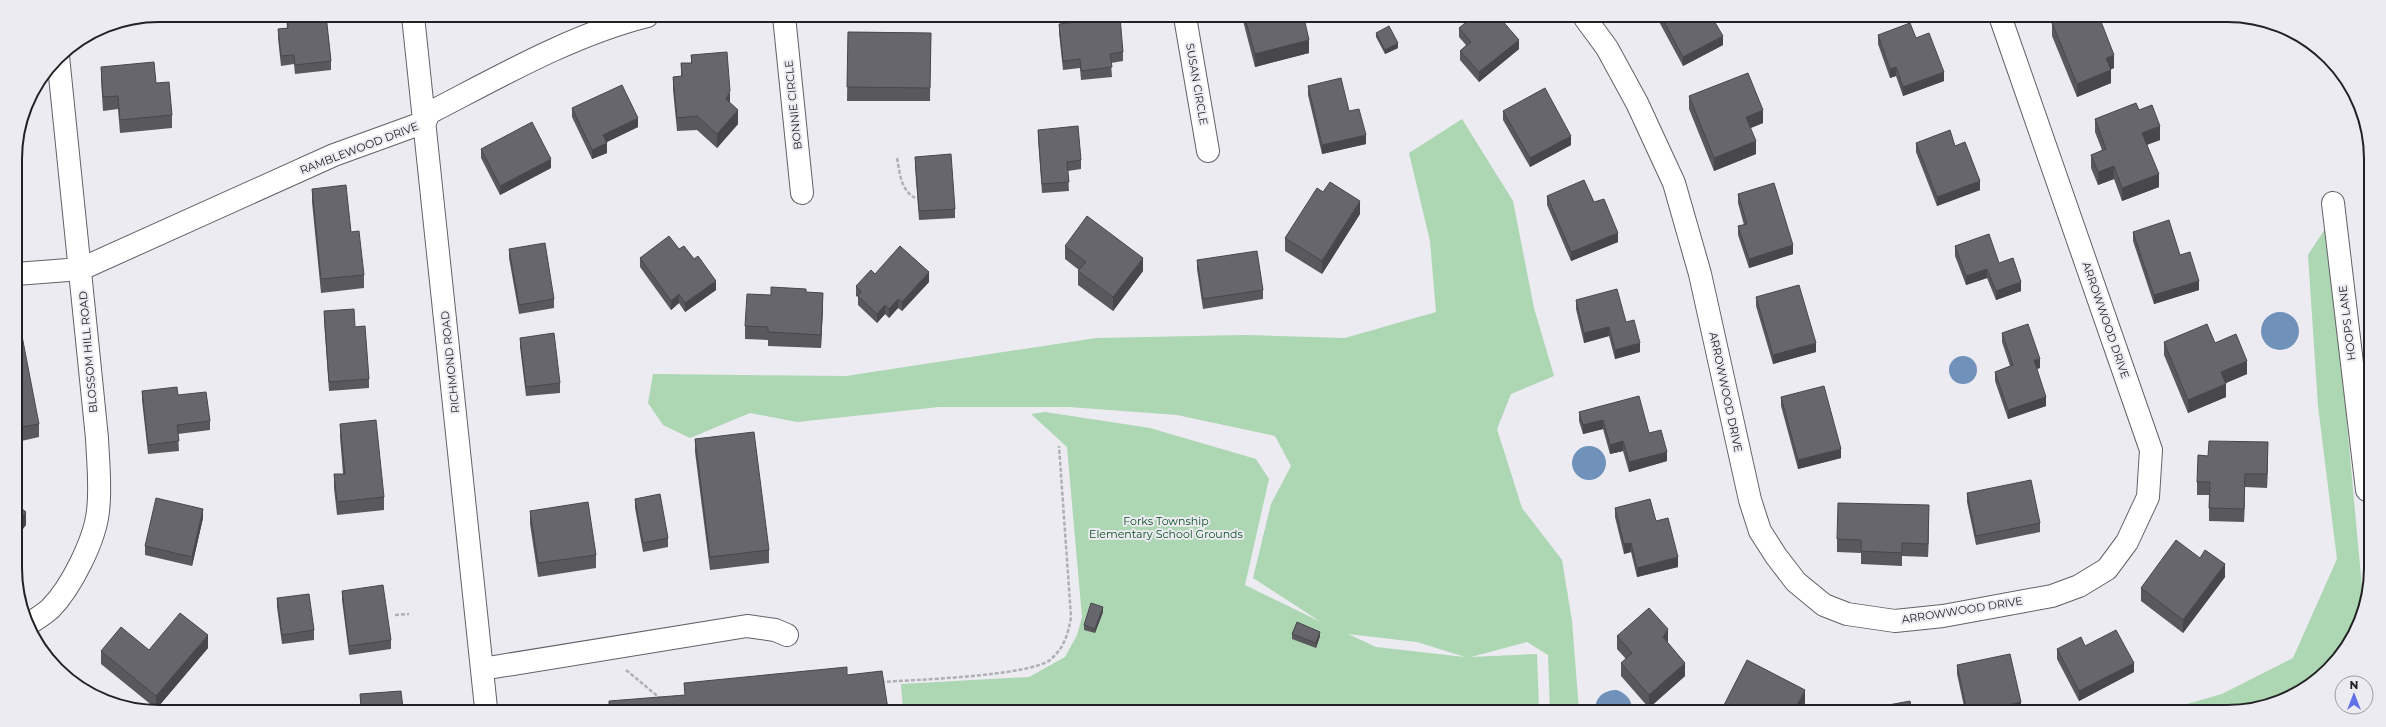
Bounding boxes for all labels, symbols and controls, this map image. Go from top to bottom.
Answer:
street label: SUSAN CIRCLE [1183,42,1211,126]
street label: BONNIE CIRCLE [781,60,805,150]
street label: RAMBLEWOOD DRIVE [298,119,420,177]
street label: ARROWWOOD DRIVE [2079,260,2133,380]
street label: HOOPS LANE [2335,285,2359,361]
street label: BLOSSOM HILL ROAD [76,291,100,413]
street label: RICHMOND ROAD [438,310,462,414]
street label: ARROWWOOD DRIVE [1706,331,1746,453]
park label: Forks Township Elementary School Grounds [1089,514,1244,541]
street label: ARROWWOOD DRIVE [1900,594,2024,626]
north arrow [2334,675,2374,715]
text: N [2350,678,2358,692]

